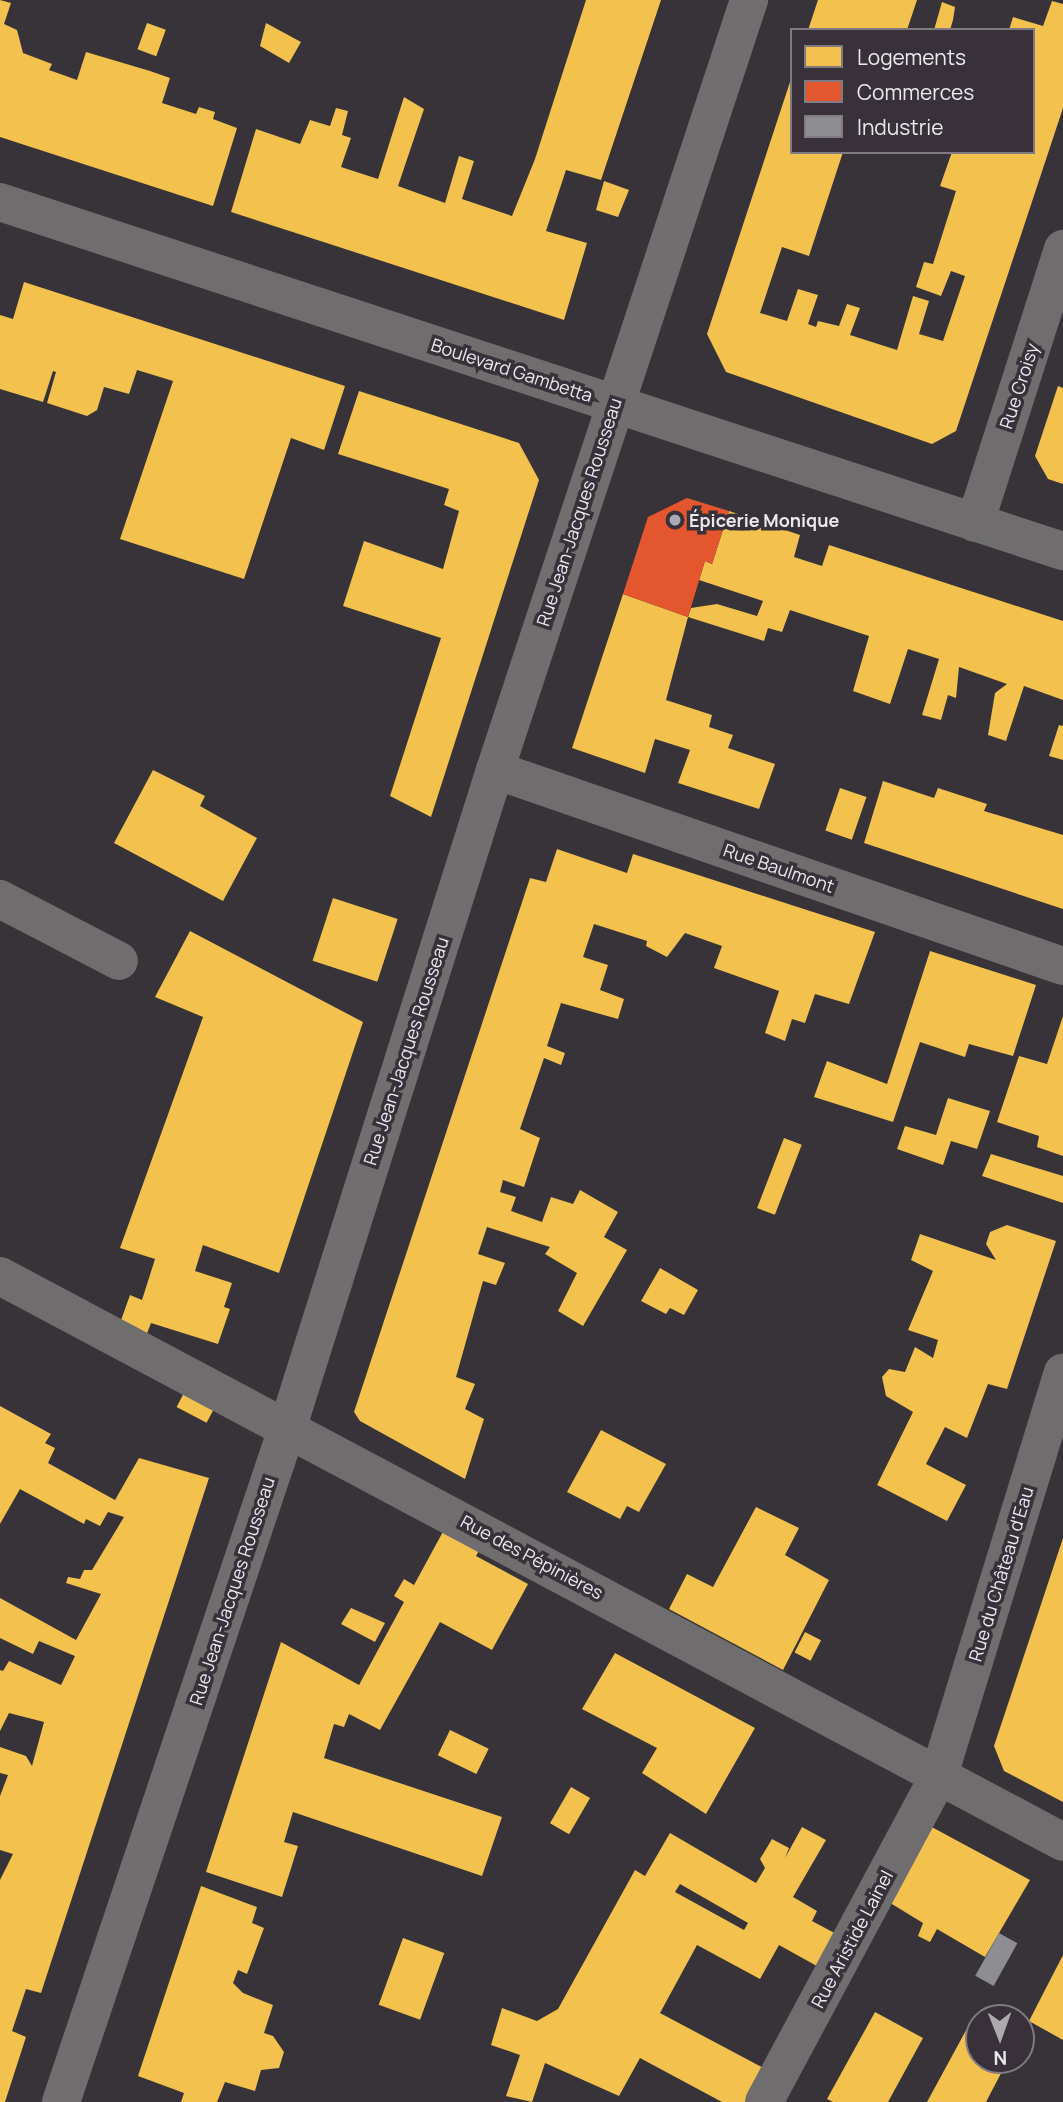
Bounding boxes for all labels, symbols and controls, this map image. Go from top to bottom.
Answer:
legend [790,28,1035,154]
text: Logements [857,43,966,71]
text: Commerces [857,78,974,106]
text: Industrie [857,113,943,141]
street label: Boulevard Gambetta [429,334,595,406]
street label: Rue Croisy [995,340,1043,432]
street label: Rue Jean-Jacques Rousseau [532,395,626,629]
place label: Épicerie Monique [689,509,839,531]
marker: Épicerie Monique [667,512,683,528]
street label: Rue Baulmont [721,839,837,897]
street label: Rue Jean-Jacques Rousseau [359,934,453,1168]
street label: Rue Jean-Jacques Rousseau [185,1474,279,1708]
street label: Rue du Château d'Eau [964,1484,1038,1664]
street label: Rue des Pépinières [457,1510,607,1604]
street label: Rue Aristide Lainel [807,1867,897,2011]
north arrow [965,2004,1035,2074]
text: N [993,2045,1007,2071]

